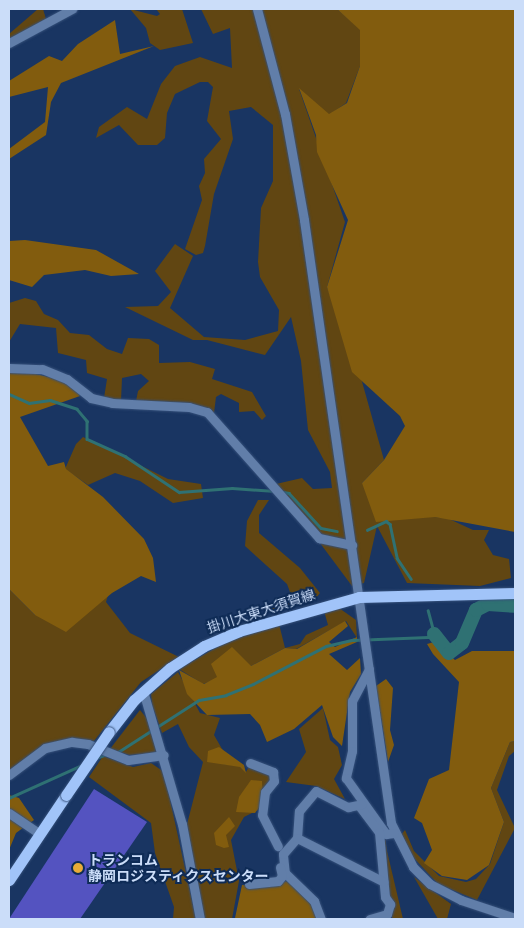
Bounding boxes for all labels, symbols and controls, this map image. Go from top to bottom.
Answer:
street label: 掛川大東大須賀線 [205,586,317,636]
place label: トランコム 静岡ロジスティクスセンター [88,852,270,884]
marker: トランコム 静岡ロジスティクスセンター [72,862,84,874]

